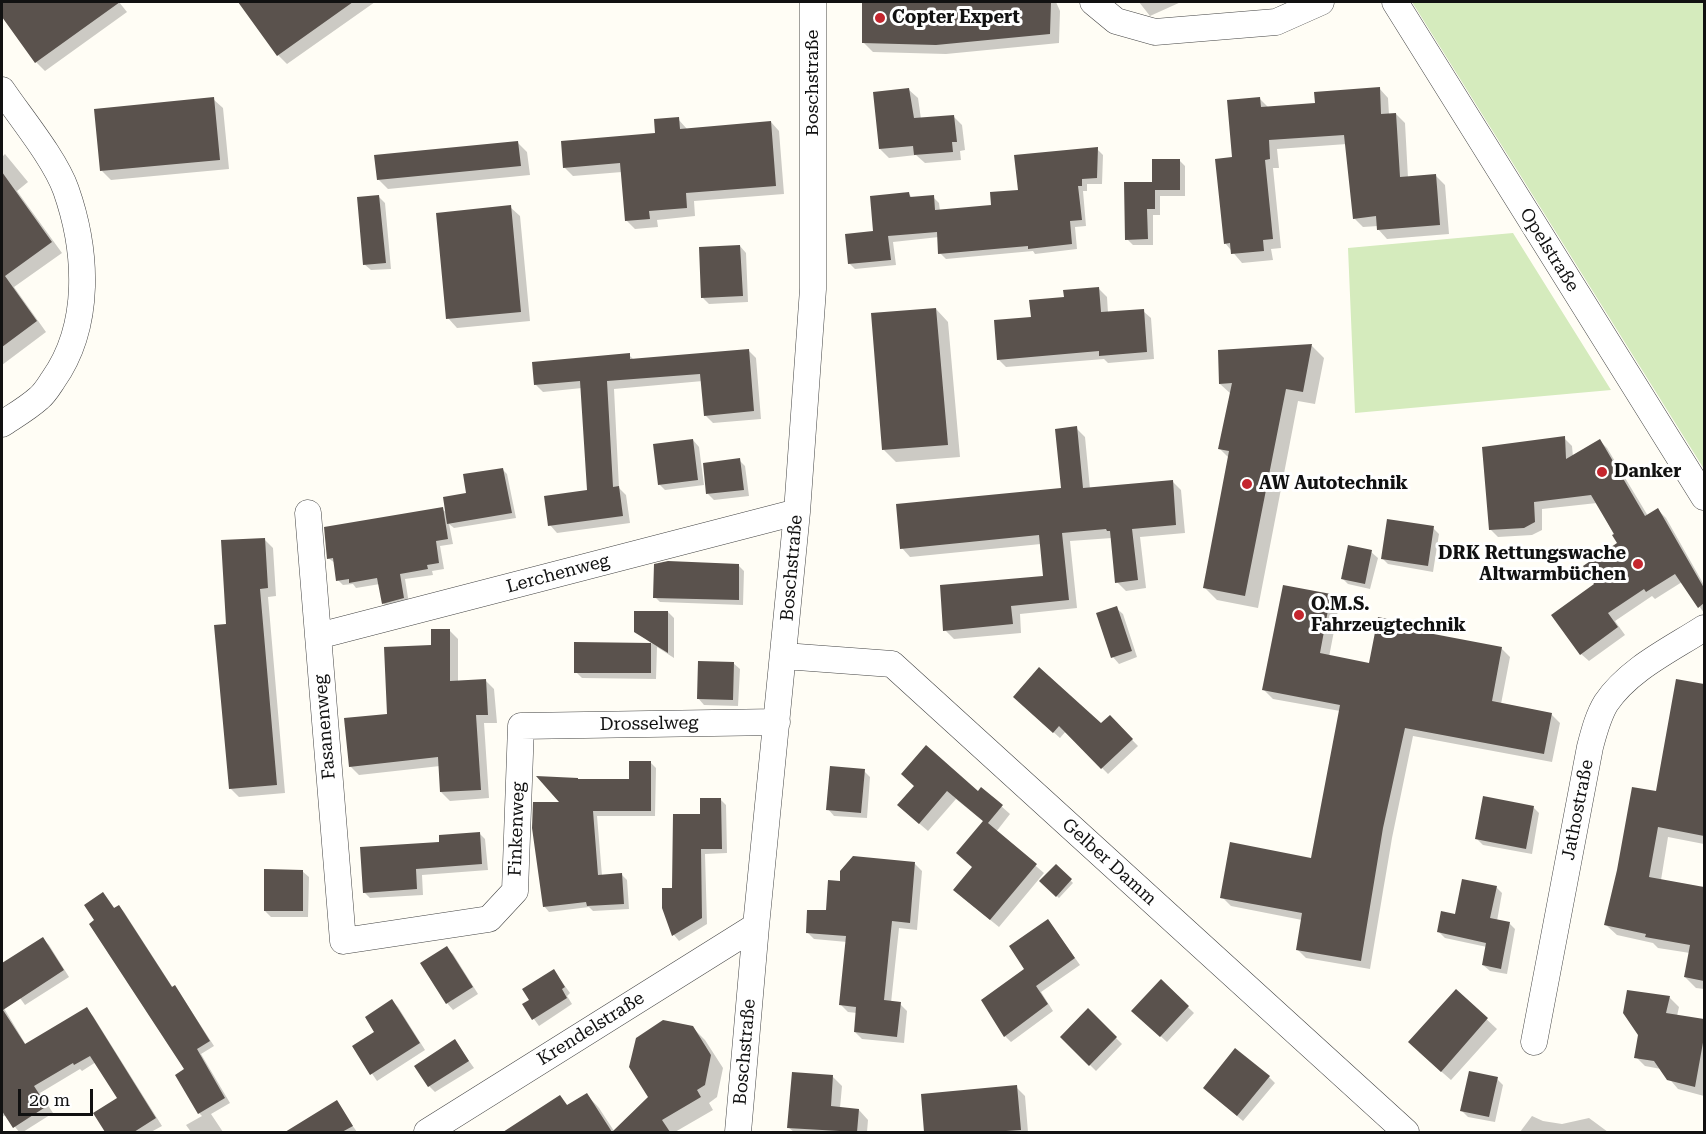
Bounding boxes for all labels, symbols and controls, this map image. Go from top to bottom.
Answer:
place label: Copter Expert [892,7,1020,29]
marker: Copter Expert [873,11,887,25]
street label: Boschstraße [802,30,824,136]
street label: Opelstraße [1515,204,1583,296]
place label: Danker [1614,461,1681,483]
marker: Danker [1595,465,1609,479]
place label: AW Autotechnik [1259,473,1408,495]
marker: AW Autotechnik [1240,477,1254,491]
street label: Boschstraße [777,514,807,622]
place label: DRK Rettungswache Altwarmbüchen [1438,543,1626,586]
street label: Lerchenweg [504,550,612,598]
marker: DRK Rettungswache Altwarmbüchen [1631,557,1645,571]
place label: O.M.S. Fahrzeugtechnik [1311,594,1466,636]
marker: O.M.S. Fahrzeugtechnik [1292,608,1306,622]
street label: Fasanenweg [310,674,340,780]
street label: Drosselweg [599,712,699,736]
street label: Jathostraße [1558,758,1598,862]
street label: Finkenweg [505,781,529,877]
street label: Gelber Damm [1057,814,1161,910]
street label: Krendelstraße [534,988,648,1070]
street label: Boschstraße [730,998,760,1106]
scale bar [21,1077,96,1115]
text: 20 m [29,1089,70,1110]

